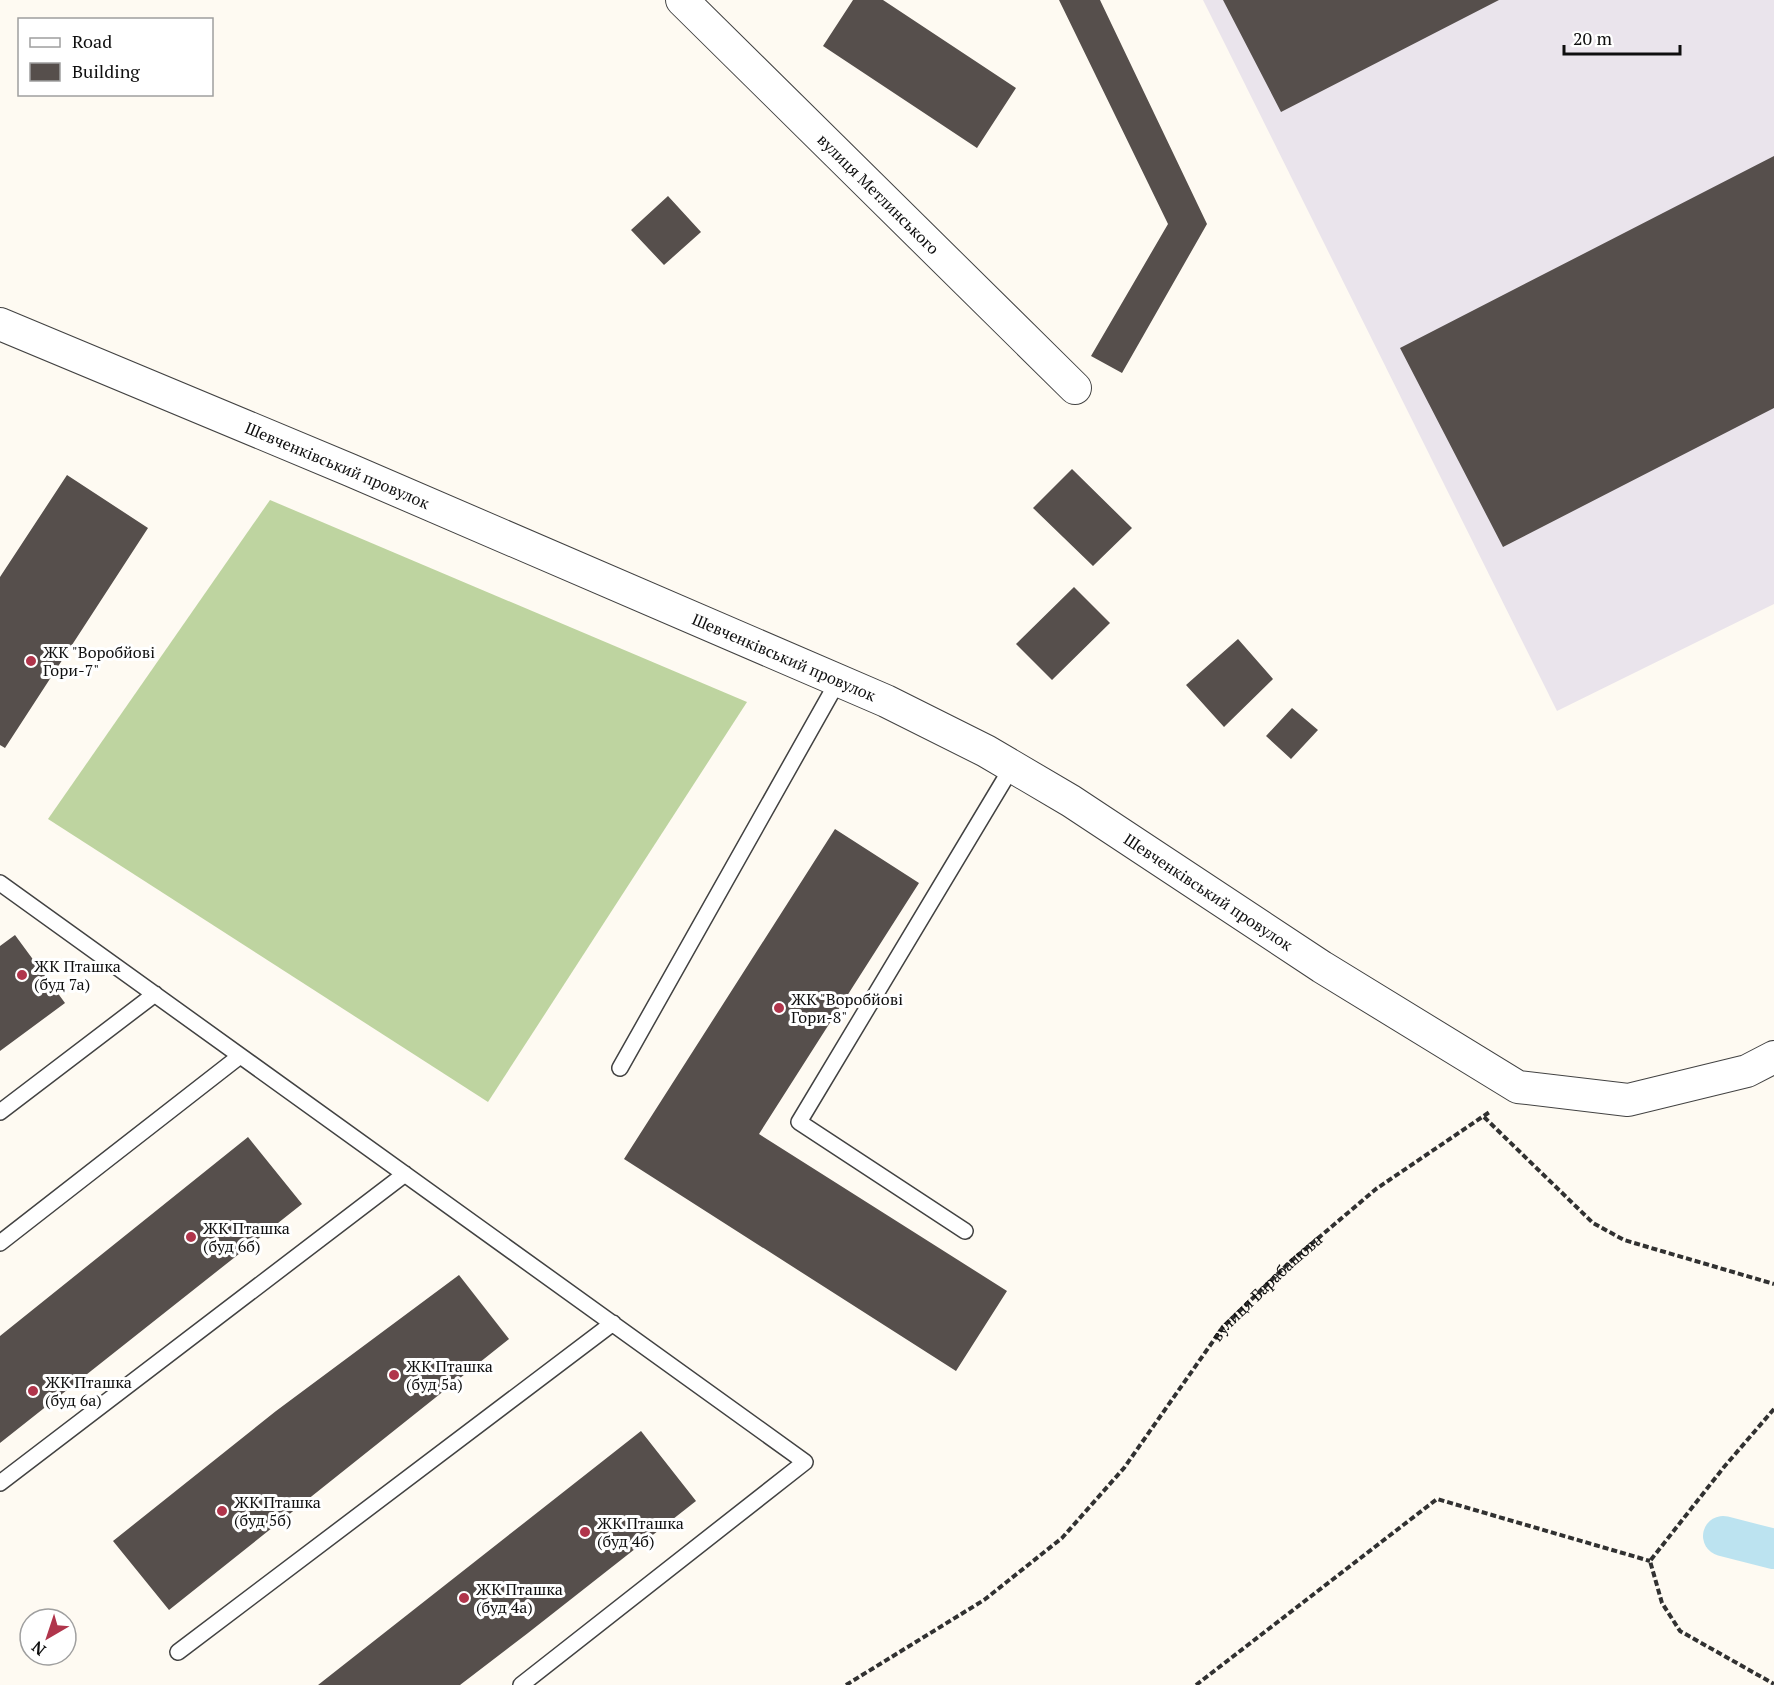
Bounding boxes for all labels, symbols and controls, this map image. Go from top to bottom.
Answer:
legend [18,18,213,96]
scale bar [1564,18,1680,56]
text: 20 m [1573,26,1613,50]
text: Road [72,29,112,53]
text: Building [72,59,140,83]
street label: вулиця Метлинського [813,129,944,259]
street label: Шевченківський провулок [242,417,433,514]
street label: Шевченківський провулок [689,608,880,707]
place label: ЖК "Воробйові Гори-7" [43,641,155,681]
marker: ЖК "Воробйові Гори-7" [24,654,38,668]
street label: Шевченківський провулок [1120,828,1297,956]
place label: ЖК Пташка (буд 7а) [34,955,121,995]
marker: ЖК Пташка (буд 7а) [15,968,29,982]
place label: ЖК "Воробйові Гори-8" [791,988,903,1028]
marker: ЖК "Воробйові Гори-8" [772,1001,786,1015]
place label: ЖК Пташка (буд 6б) [203,1217,290,1257]
street label: вулиця Барабашова [1205,1229,1327,1346]
marker: ЖК Пташка (буд 6б) [184,1230,198,1244]
place label: ЖК Пташка (буд 5а) [406,1355,493,1395]
marker: ЖК Пташка (буд 5а) [387,1368,401,1382]
place label: ЖК Пташка (буд 6а) [45,1371,132,1411]
marker: ЖК Пташка (буд 6а) [26,1384,40,1398]
place label: ЖК Пташка (буд 5б) [234,1491,321,1531]
marker: ЖК Пташка (буд 5б) [215,1504,229,1518]
place label: ЖК Пташка (буд 4б) [597,1512,684,1552]
marker: ЖК Пташка (буд 4б) [578,1525,592,1539]
place label: ЖК Пташка (буд 4а) [476,1578,563,1618]
marker: ЖК Пташка (буд 4а) [457,1591,471,1605]
north arrow [18,1607,78,1667]
text: N [27,1636,50,1661]

